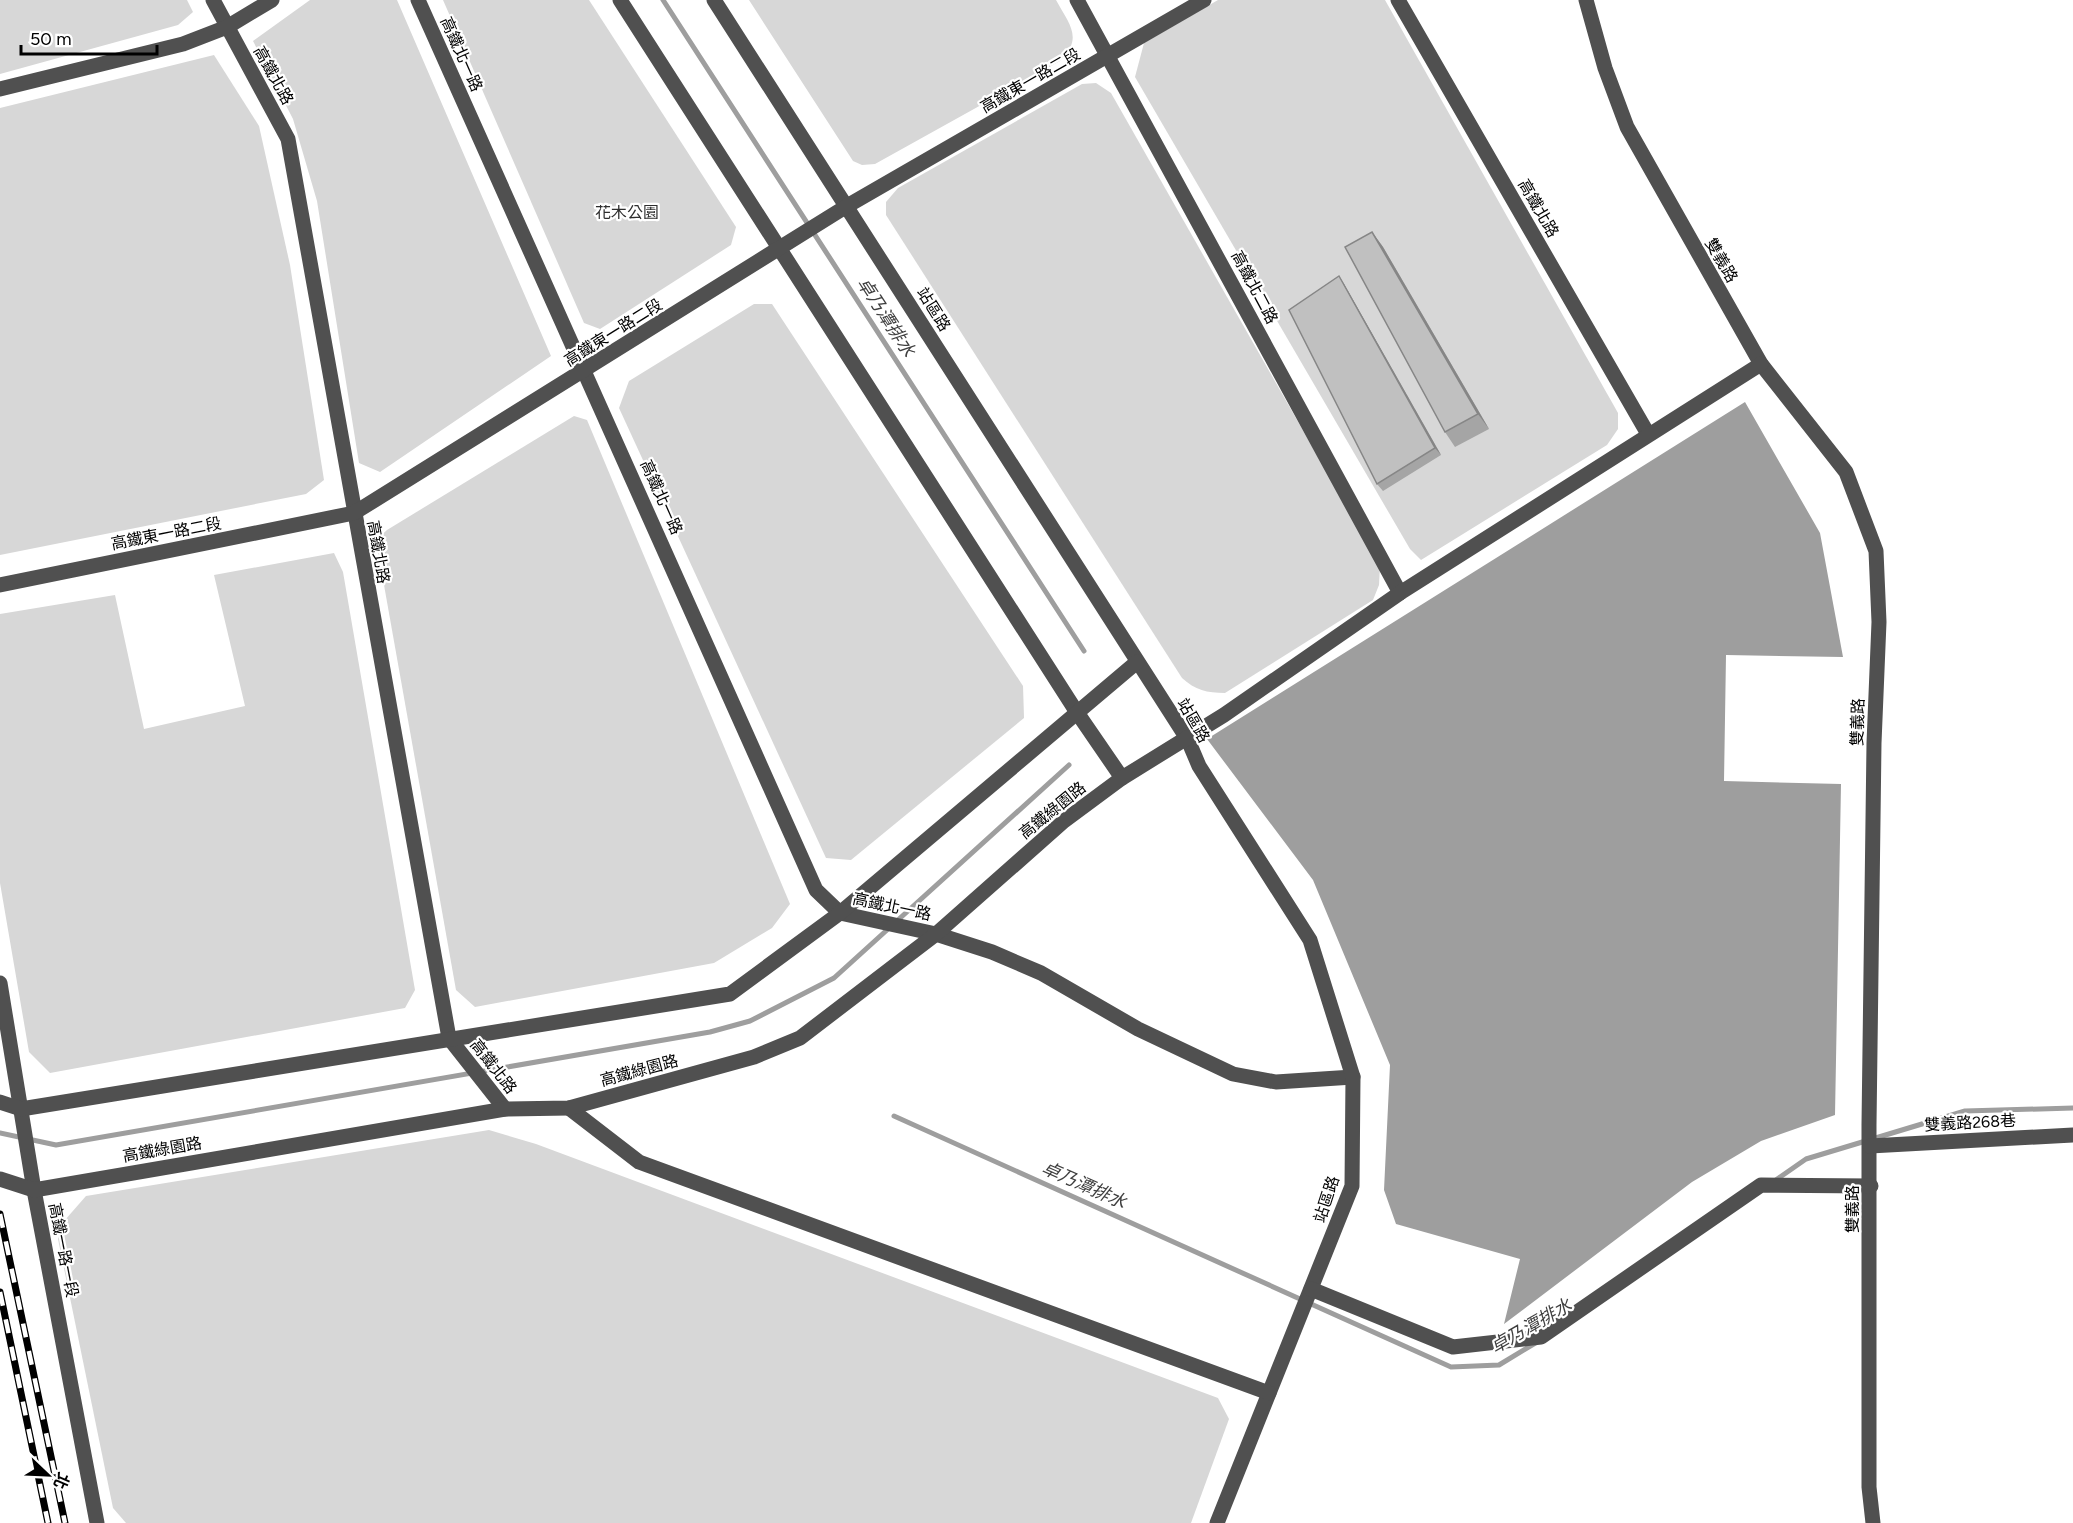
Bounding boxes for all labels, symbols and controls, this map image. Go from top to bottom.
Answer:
street label: 高鐵北一路 [437,14,486,95]
scale bar [21,18,158,56]
text: 50 m [30,28,72,50]
street label: 高鐵北路 [250,43,297,108]
street label: 高鐵東一路二段 [977,44,1084,117]
street label: 高鐵北路 [1514,176,1563,241]
park label: 花木公園 [595,203,659,222]
street label: 雙義路 [1701,235,1742,286]
street label: 高鐵北二路 [1227,247,1282,327]
water label: 卓乃潭排水 [852,273,920,362]
street label: 站區路 [913,284,954,335]
street label: 高鐵東一路二段 [561,295,666,370]
street label: 高鐵北一路 [637,457,686,538]
street label: 高鐵東一路二段 [109,513,223,554]
street label: 高鐵北路 [364,519,393,585]
street label: 站區路 [1173,695,1214,746]
street label: 雙義路 [1847,698,1868,746]
street label: 高鐵綠園路 [1015,778,1089,843]
street label: 高鐵北一路 [851,889,933,924]
street label: 高鐵北路 [466,1035,521,1097]
street label: 高鐵綠園路 [598,1051,680,1090]
street label: 雙義路268巷 [1924,1111,2016,1134]
street label: 高鐵綠園路 [121,1133,203,1166]
water label: 卓乃潭排水 [1038,1157,1130,1214]
street label: 站區路 [1310,1173,1343,1225]
street label: 雙義路 [1843,1185,1862,1233]
street label: 高鐵一路一段 [45,1201,82,1299]
water label: 卓乃潭排水 [1487,1293,1576,1358]
north arrow [18,1445,78,1505]
text: 北 [49,1470,73,1492]

